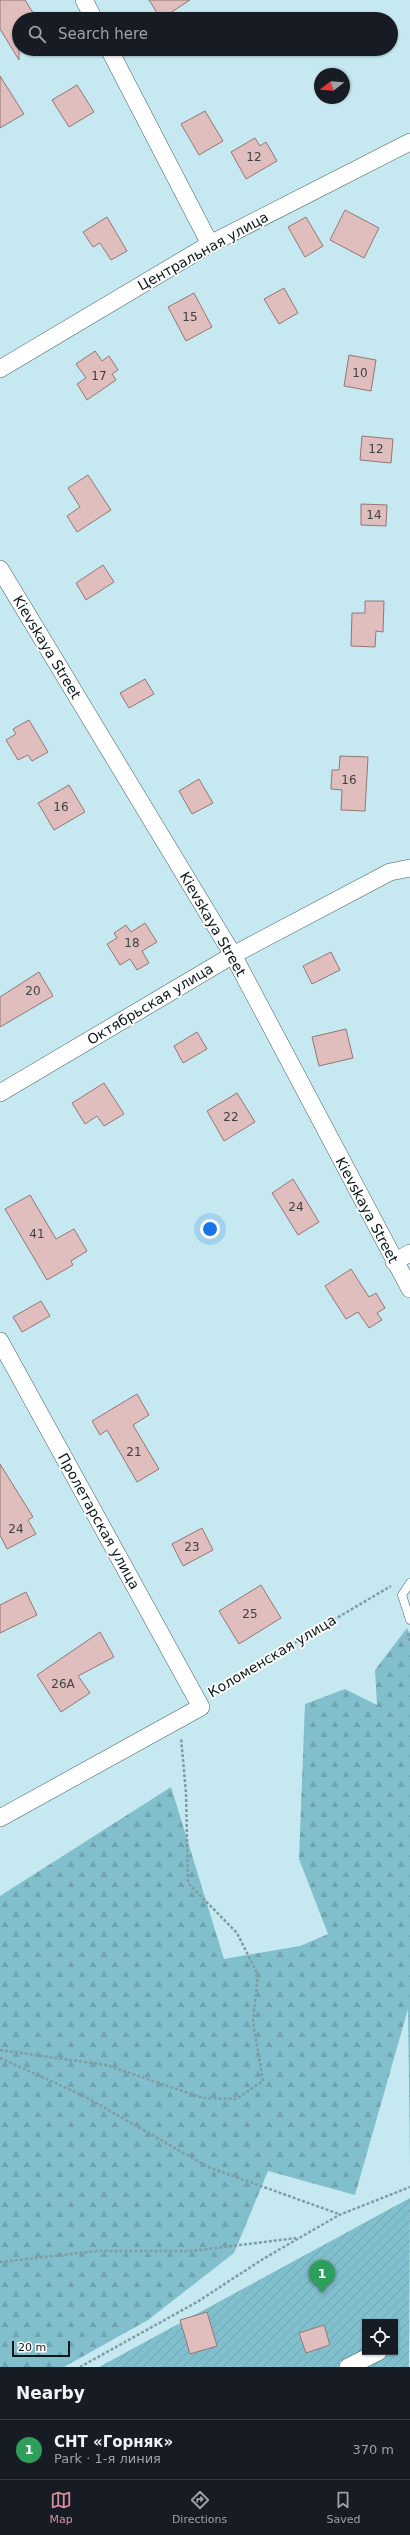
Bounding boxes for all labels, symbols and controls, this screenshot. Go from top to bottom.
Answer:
search box [12,12,398,56]
icon: search [26,23,48,45]
text: Search here [58,25,148,43]
north arrow [314,68,350,104]
house number: 12 [246,150,262,164]
street label: Центральная улица [135,208,271,294]
house number: 15 [182,310,198,324]
house number: 10 [352,366,368,380]
house number: 17 [91,369,107,383]
house number: 12 [368,442,384,456]
house number: 14 [366,508,382,522]
street label: Kievskaya Street [10,592,84,702]
house number: 16 [341,773,357,787]
house number: 16 [53,800,69,814]
street label: Kievskaya Street [177,869,250,979]
house number: 18 [124,936,140,950]
street label: Октябрьская улица [84,960,216,1048]
house number: 20 [25,984,41,998]
house number: 22 [223,1110,239,1124]
street label: Kievskaya Street [332,1154,402,1266]
house number: 24 [288,1200,304,1214]
your location [200,1219,220,1239]
house number: 41 [29,1227,45,1241]
house number: 21 [126,1445,142,1459]
street label: Пролетарская улица [55,1450,143,1592]
house number: 24 [8,1522,24,1536]
house number: 23 [184,1540,200,1554]
house number: 25 [242,1607,258,1621]
street label: Коломенская улица [205,1611,339,1701]
house number: 26А [51,1677,76,1691]
pin: 1 [309,2260,335,2293]
map controls [362,2319,398,2355]
button: locate [362,2319,398,2355]
scale bar [12,2339,70,2358]
text: 20 m [18,2341,46,2354]
text: Nearby [16,2383,85,2403]
text: СНТ «Горняк» [54,2433,173,2451]
text: 1 [24,2442,34,2457]
text: 370 m [352,2442,394,2457]
text: Park · 1-я линия [54,2451,161,2466]
tab: Map [50,2489,73,2526]
tab: Directions [172,2489,227,2526]
tab: Saved [326,2489,360,2526]

